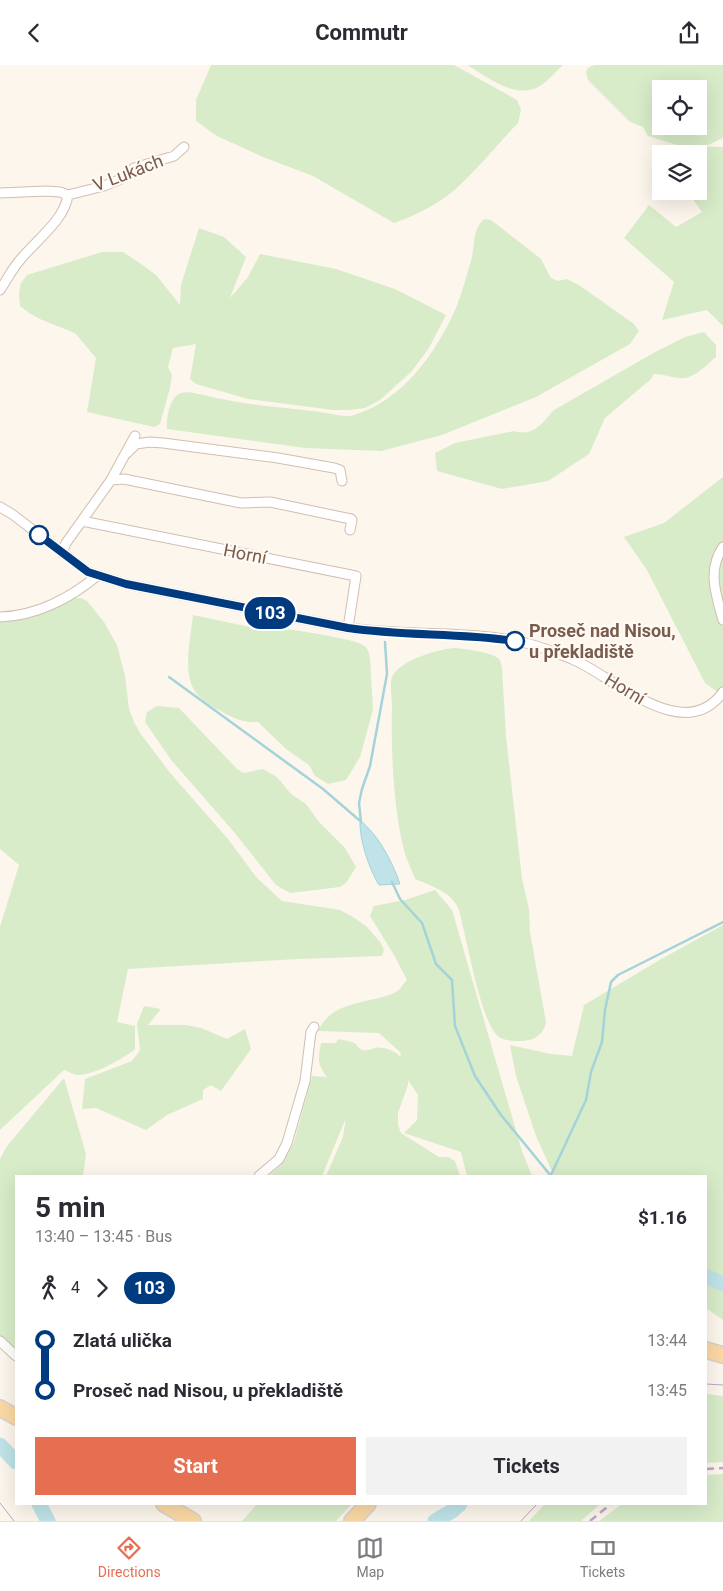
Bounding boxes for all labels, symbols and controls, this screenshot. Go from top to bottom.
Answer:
icon: back [20,19,48,47]
icon: share [675,19,703,47]
text: Commutr [315,20,408,45]
map controls [652,80,707,200]
button: locate [652,80,707,135]
button: layers [652,145,707,200]
street label: V Lukách [90,150,166,195]
unlabelled marker [29,525,49,545]
street label: Horní [222,539,269,568]
line badge: 103 [241,597,299,629]
text: 103 [255,602,285,623]
place label: Proseč nad Nisou, u překladiště [529,620,676,662]
marker: Proseč nad Nisou, u překladiště [505,631,525,651]
street label: Horní [601,668,650,709]
text: 5 min [35,1191,105,1224]
text: $1.16 [638,1206,687,1229]
text: 13:40 – 13:45 · Bus [35,1227,172,1246]
icon: walk [35,1274,63,1302]
icon: forward [88,1274,116,1302]
text: 103 [134,1277,165,1298]
text: 4 [71,1278,80,1297]
text: Zlatá ulička [73,1329,172,1352]
text: 13:44 [647,1331,687,1350]
text: Proseč nad Nisou, u překladiště [73,1379,343,1402]
text: 13:45 [647,1381,687,1400]
button: Start [35,1437,356,1495]
button: Tickets [366,1437,687,1495]
tab: Directions [98,1534,161,1580]
tab: Map [356,1534,384,1580]
tab: Tickets [580,1534,625,1580]

